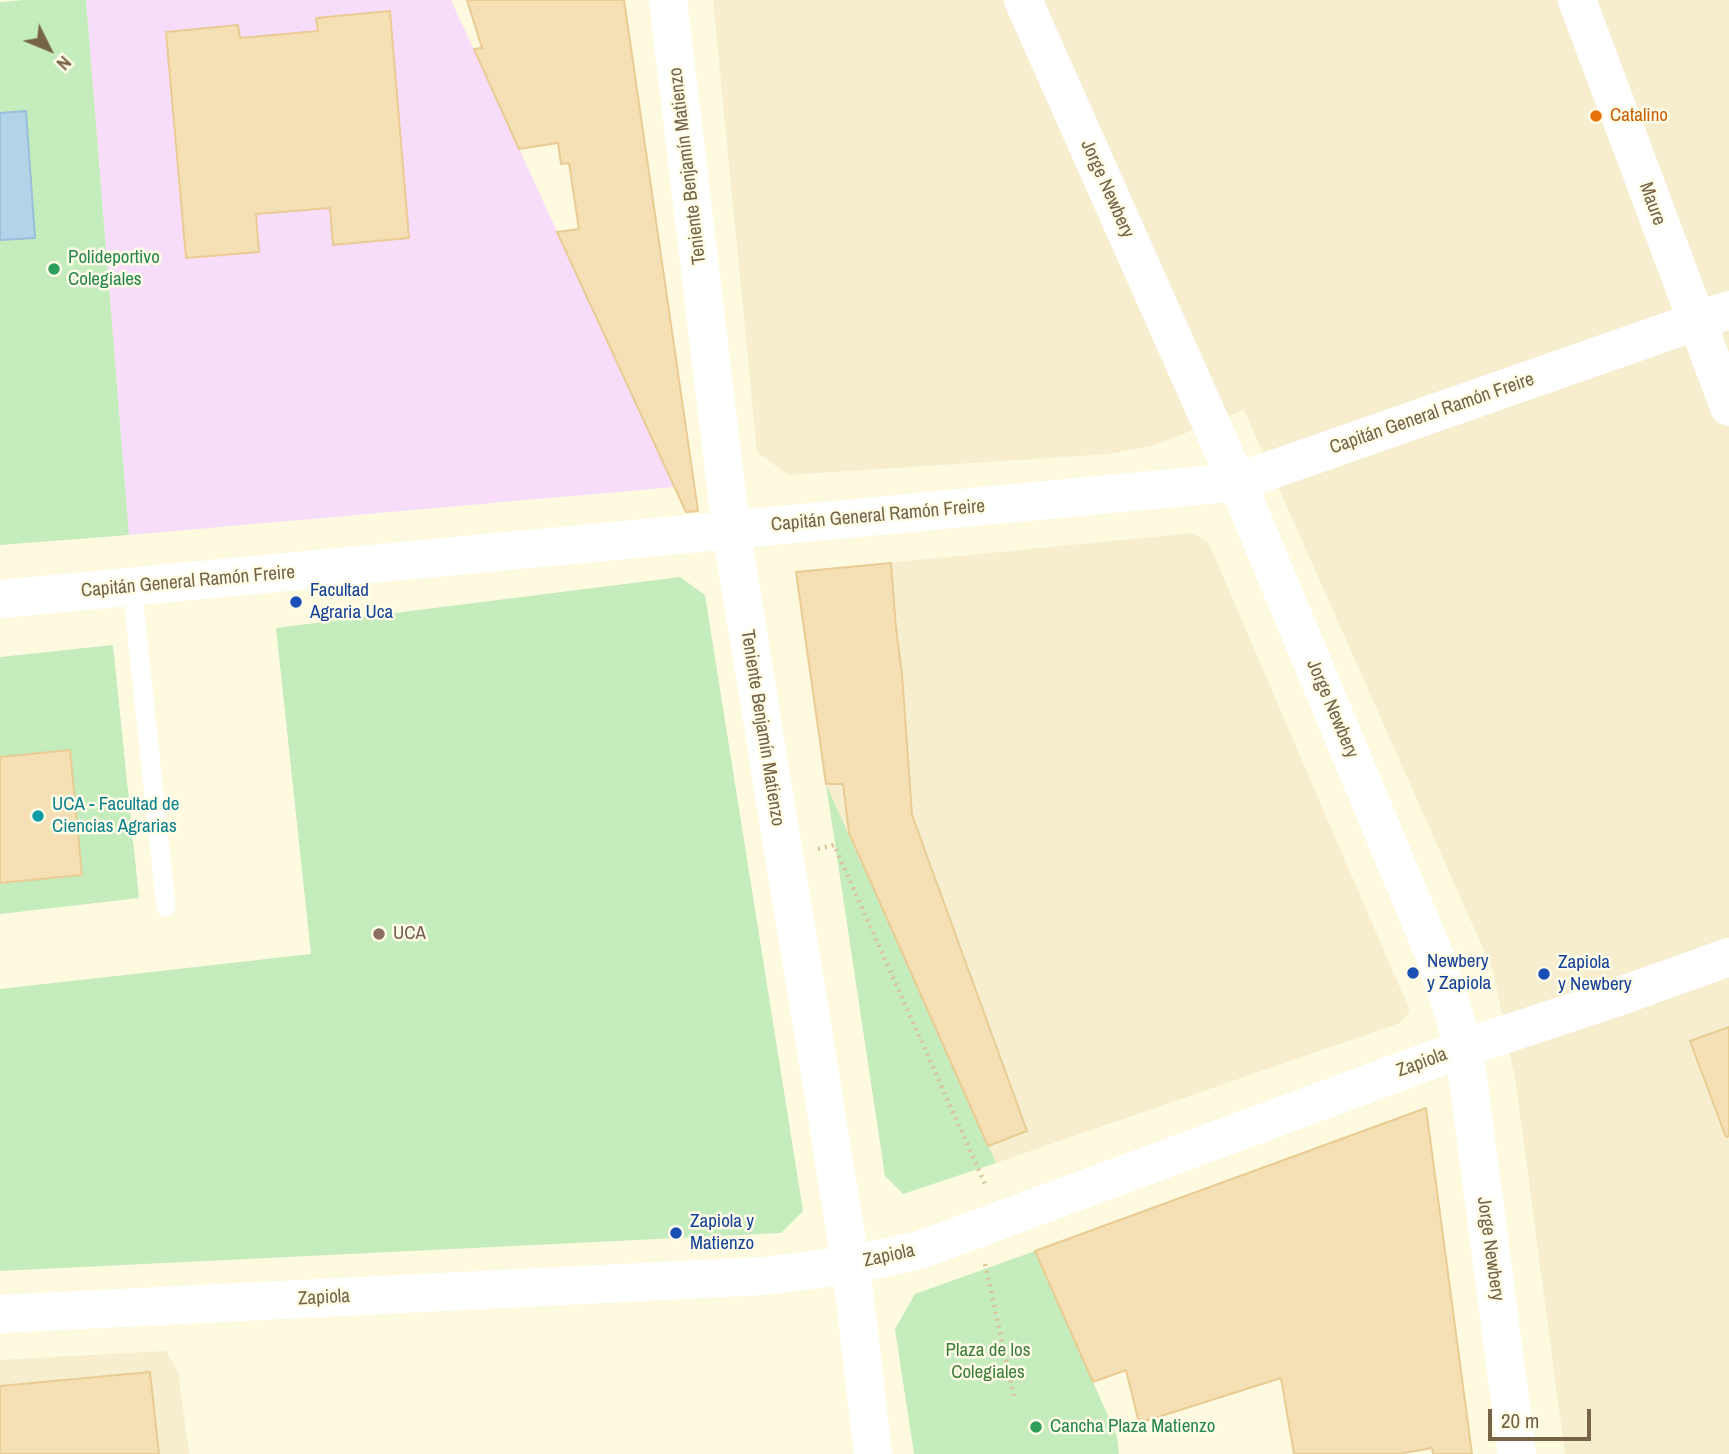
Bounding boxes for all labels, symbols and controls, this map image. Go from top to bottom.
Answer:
north arrow [14,14,84,84]
text: N [51,50,78,76]
street label: Teniente Benjamín Matienzo [665,66,711,266]
place label: Catalino [1610,105,1668,127]
marker: Catalino [1588,108,1604,124]
street label: Jorge Newbery [1075,137,1139,241]
street label: Maure [1634,179,1670,229]
place label: Polideportivo Colegiales [68,247,160,291]
marker: Polideportivo Colegiales [46,261,62,277]
street label: Capitán General Ramón Freire [1327,368,1537,460]
street label: Capitán General Ramón Freire [770,495,986,537]
street label: Capitán General Ramón Freire [80,561,296,603]
place label: Facultad Agraria Uca [310,580,393,624]
marker: Facultad Agraria Uca [288,594,304,610]
street label: Teniente Benjamín Matienzo [735,628,789,828]
street label: Jorge Newbery [1301,656,1363,762]
place label: UCA - Facultad de Ciencias Agrarias [52,794,179,838]
marker: UCA - Facultad de Ciencias Agrarias [30,808,46,824]
place label: UCA [393,923,426,945]
marker: UCA [371,926,387,942]
place label: Newbery y Zapiola [1427,951,1491,995]
place label: Zapiola y Newbery [1558,952,1632,996]
marker: Newbery y Zapiola [1405,965,1421,981]
marker: Zapiola y Newbery [1536,966,1552,982]
street label: Zapiola [1394,1043,1450,1083]
street label: Jorge Newbery [1471,1196,1509,1302]
place label: Zapiola y Matienzo [690,1211,754,1255]
marker: Zapiola y Matienzo [668,1225,684,1241]
street label: Zapiola [861,1239,917,1273]
street label: Zapiola [297,1285,351,1311]
park label: Plaza de los Colegiales [946,1340,1030,1384]
scale bar [1491,1394,1594,1438]
text: 20 m [1501,1406,1539,1435]
place label: Cancha Plaza Matienzo [1050,1416,1215,1438]
marker: Cancha Plaza Matienzo [1028,1419,1044,1435]

